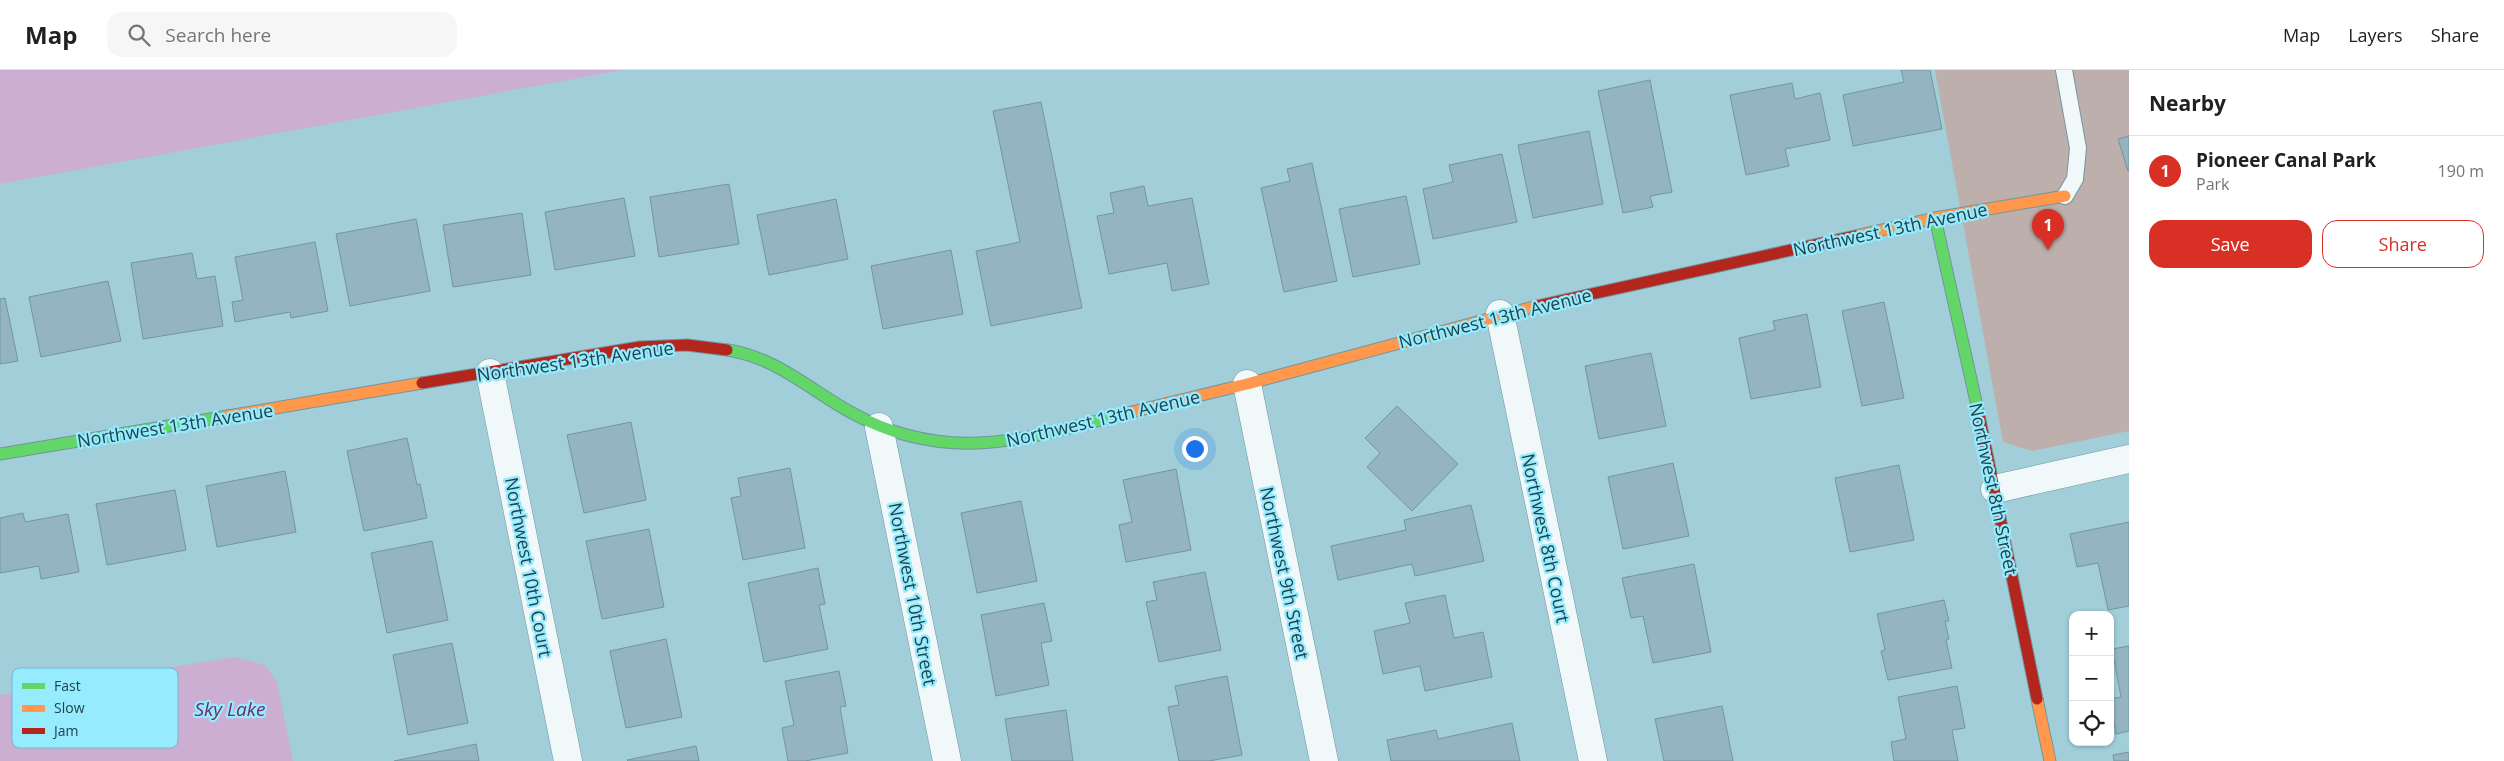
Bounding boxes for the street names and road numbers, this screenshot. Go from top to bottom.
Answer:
street label: Northwest 13th Avenue [1791,197,1989,261]
street label: Northwest 13th Avenue [1396,282,1594,354]
street label: Northwest 13th Avenue [475,335,675,387]
street label: Northwest 13th Avenue [1004,384,1202,452]
street label: Northwest 13th Avenue [75,398,275,452]
street label: Northwest 8th Street [1964,401,2024,577]
street label: Northwest 8th Court [1516,451,1576,625]
street label: Northwest 10th Court [500,475,558,659]
street label: Northwest 9th Street [1255,485,1315,661]
street label: Northwest 10th Street [883,500,943,688]

